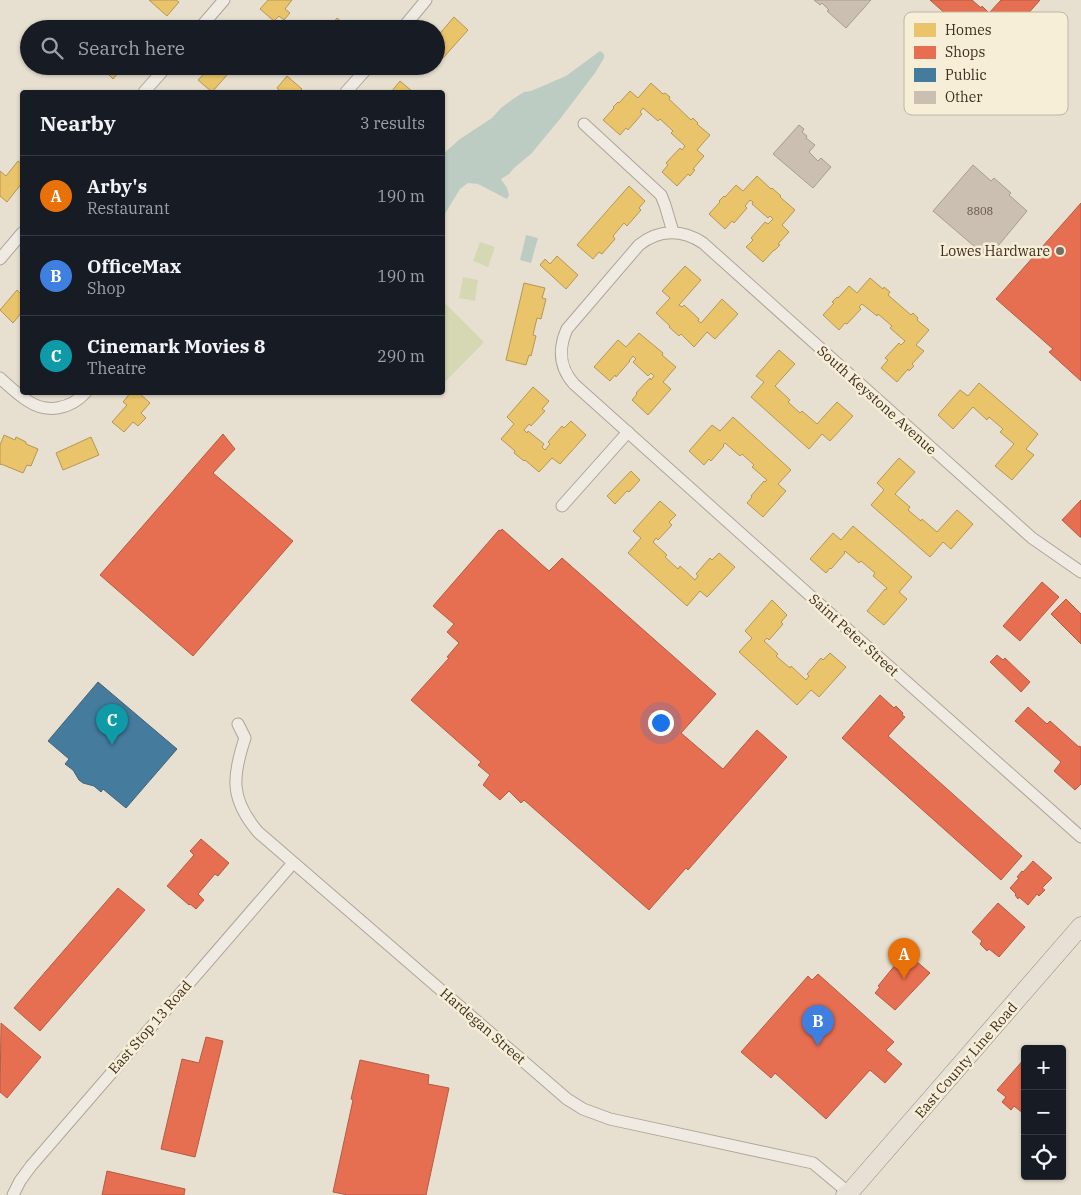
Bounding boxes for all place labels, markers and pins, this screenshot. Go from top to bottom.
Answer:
place label: Lowes Hardware [940,242,1050,260]
marker: Lowes Hardware [1054,245,1066,257]
pin: C [96,704,128,745]
pin: A [888,938,920,979]
pin: B [802,1005,834,1046]

